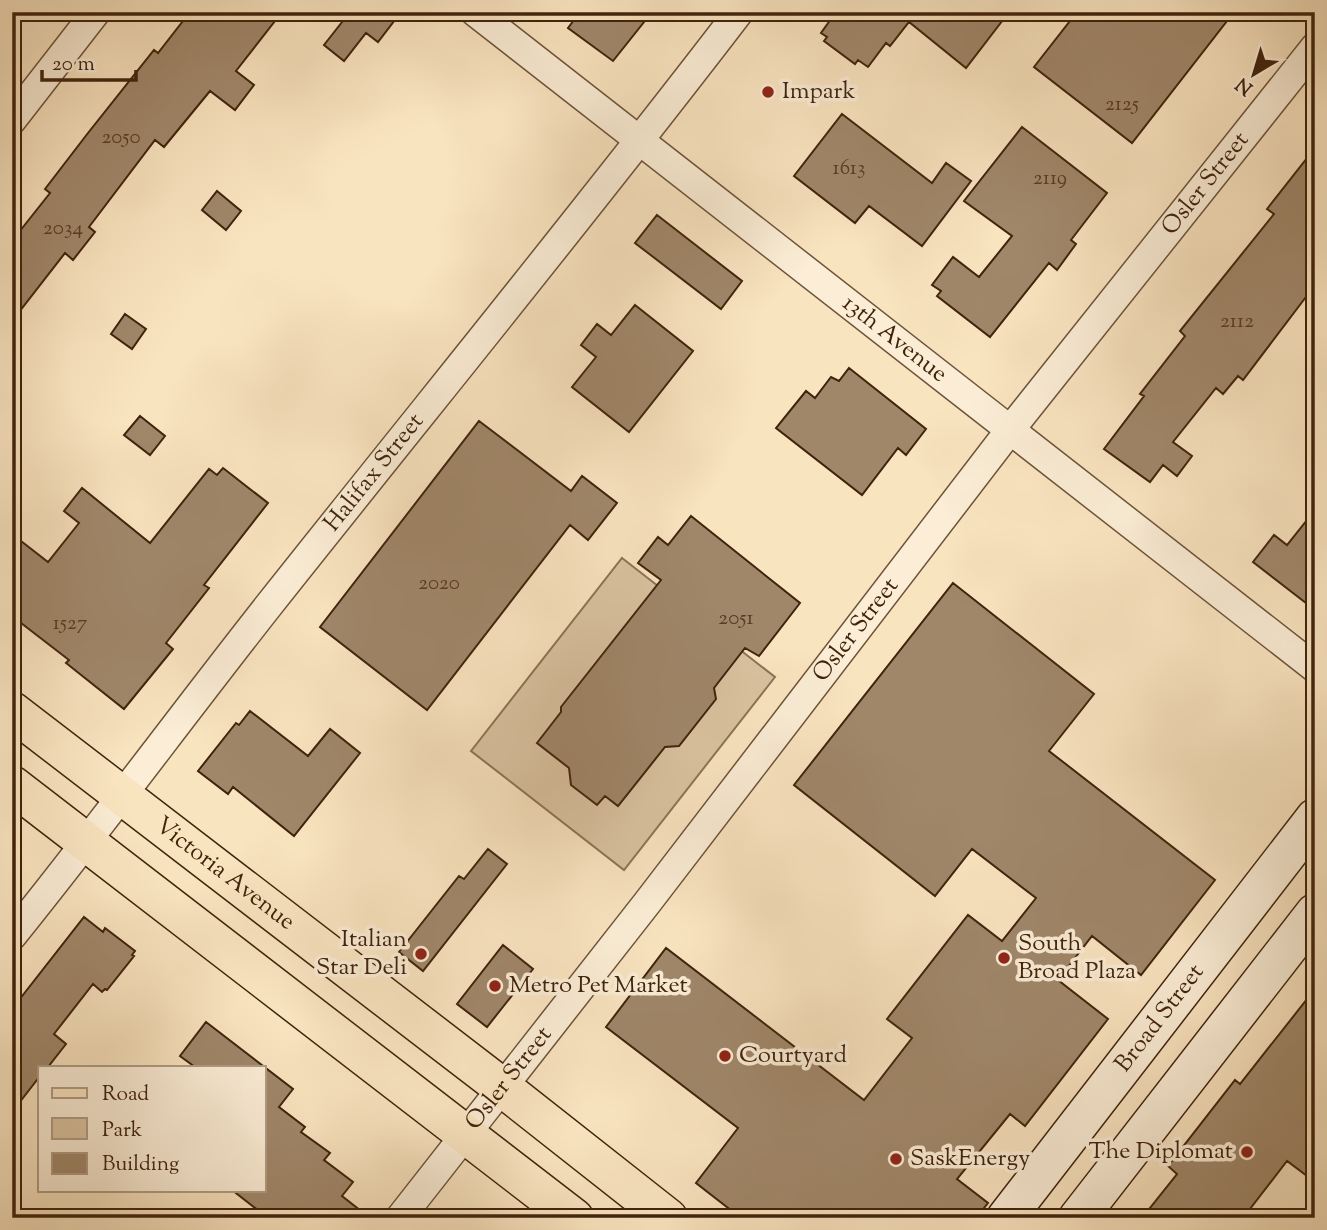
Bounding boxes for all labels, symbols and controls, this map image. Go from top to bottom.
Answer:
scale bar [42,38,136,82]
north arrow [1218,38,1288,108]
text: 20 m [52,50,95,80]
text: N [1231,70,1259,101]
place label: Impark [782,75,856,109]
marker: Impark [760,84,776,100]
house number: 2125 [1105,90,1139,120]
house number: 2050 [101,123,141,153]
street label: Osler Street [1154,125,1258,243]
house number: 1613 [833,154,866,184]
house number: 2119 [1033,164,1067,194]
house number: 2034 [43,214,83,244]
street label: 13th Avenue [834,287,954,391]
house number: 2112 [1220,307,1254,337]
street label: Halifax Street [316,406,432,539]
house number: 2020 [418,569,460,599]
street label: Osler Street [805,571,907,690]
house number: 2051 [718,604,754,634]
house number: 1527 [53,609,88,639]
street label: Victoria Avenue [147,809,302,939]
place label: Italian Star Deli [316,923,407,985]
place label: South Broad Plaza [1018,927,1136,989]
marker: Italian Star Deli [413,946,429,962]
marker: South Broad Plaza [996,950,1012,966]
street label: Broad Street [1107,957,1213,1080]
place label: Metro Pet Market [509,969,688,1003]
marker: Metro Pet Market [487,978,503,994]
street label: Osler Street [458,1020,561,1138]
place label: Courtyard [739,1039,848,1073]
marker: Courtyard [717,1048,733,1064]
legend [38,1066,266,1192]
text: Road [102,1080,149,1110]
text: Park [102,1116,143,1146]
place label: The Diplomat [1089,1135,1233,1169]
place label: SaskEnergy [910,1142,1030,1176]
marker: The Diplomat [1239,1144,1255,1160]
text: Building [102,1150,179,1180]
marker: SaskEnergy [888,1151,904,1167]

